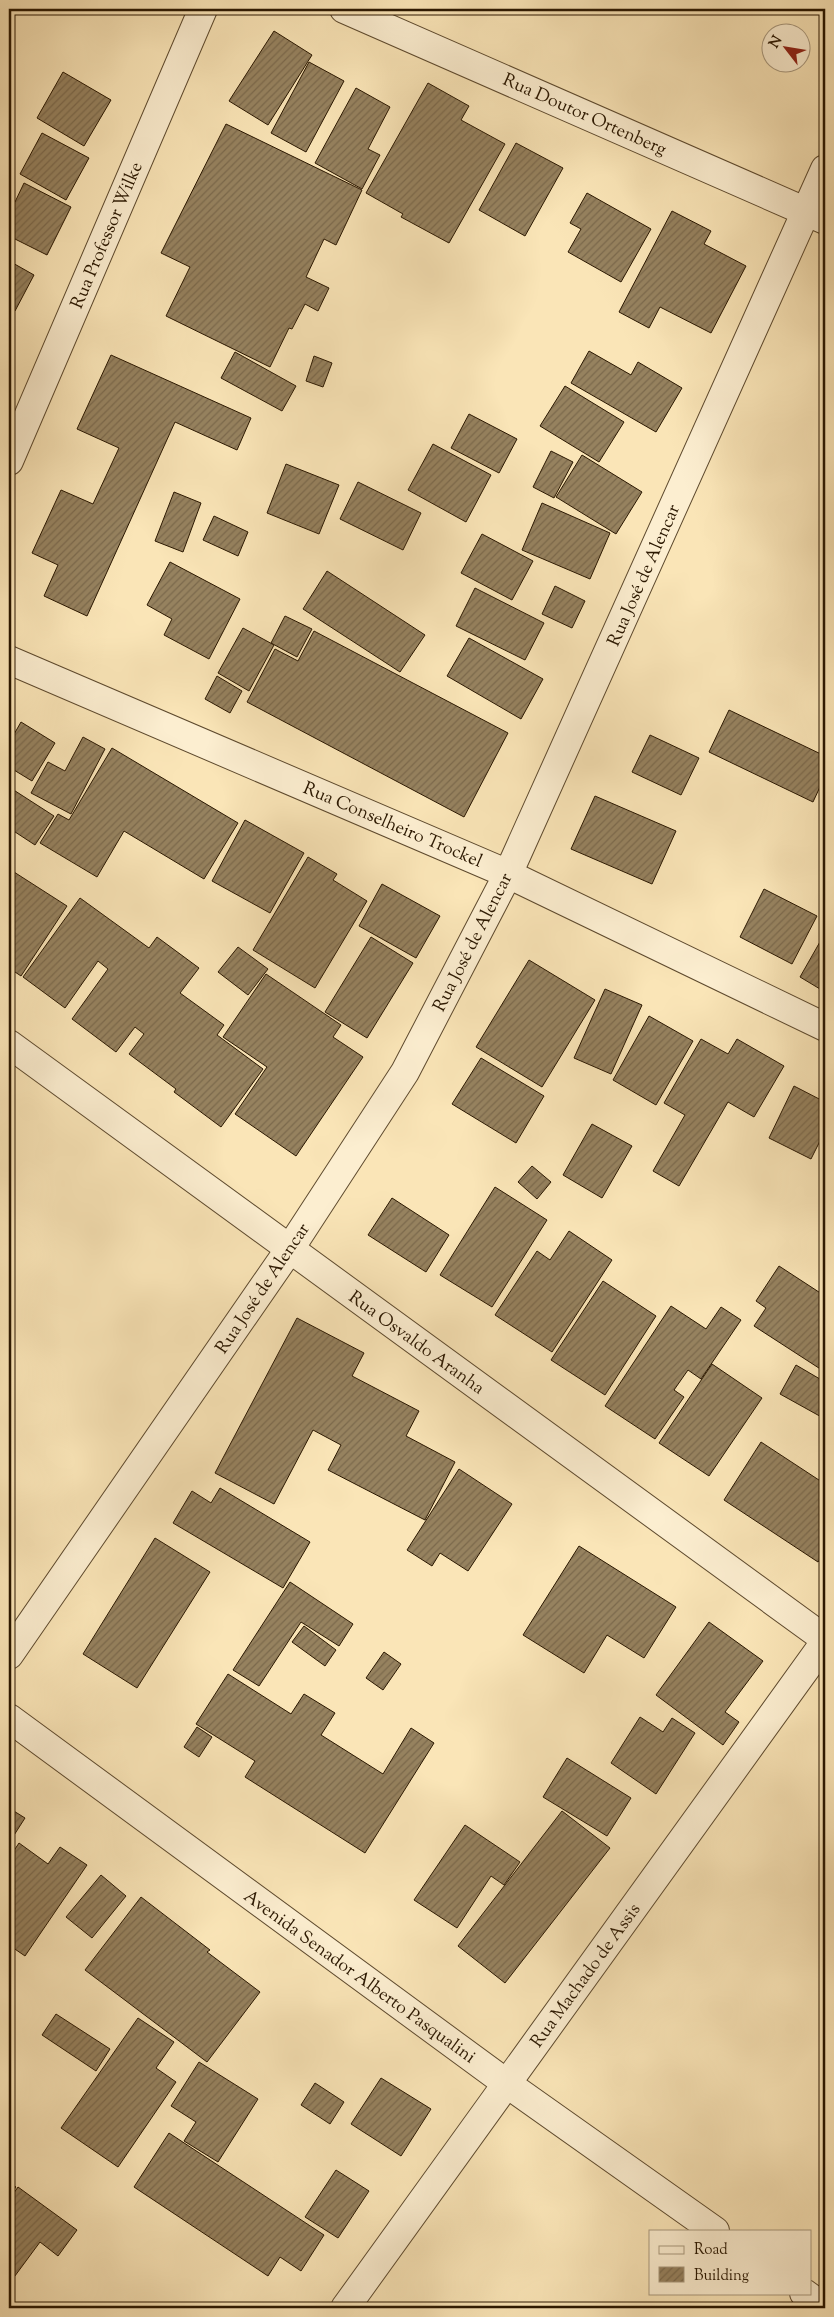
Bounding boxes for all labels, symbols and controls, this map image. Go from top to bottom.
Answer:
north arrow [762,22,812,72]
text: N [765,32,788,52]
street label: Rua Doutor Ortenberg [498,68,670,164]
street label: Rua Professor Wilke [65,158,151,313]
street label: Rua José de Alencar [602,501,688,651]
street label: Rua Conselheiro Trockel [299,776,486,875]
street label: Rua José de Alencar [428,869,520,1017]
street label: Rua José de Alencar [210,1218,317,1360]
street label: Rua Osvaldo Aranha [343,1285,489,1402]
street label: Avenida Senador Alberto Pasqualini [237,1884,480,2071]
street label: Rua Machado de Assis [525,1899,648,2054]
legend [649,2230,812,2294]
text: Road [694,2240,728,2261]
text: Building [694,2266,749,2287]

